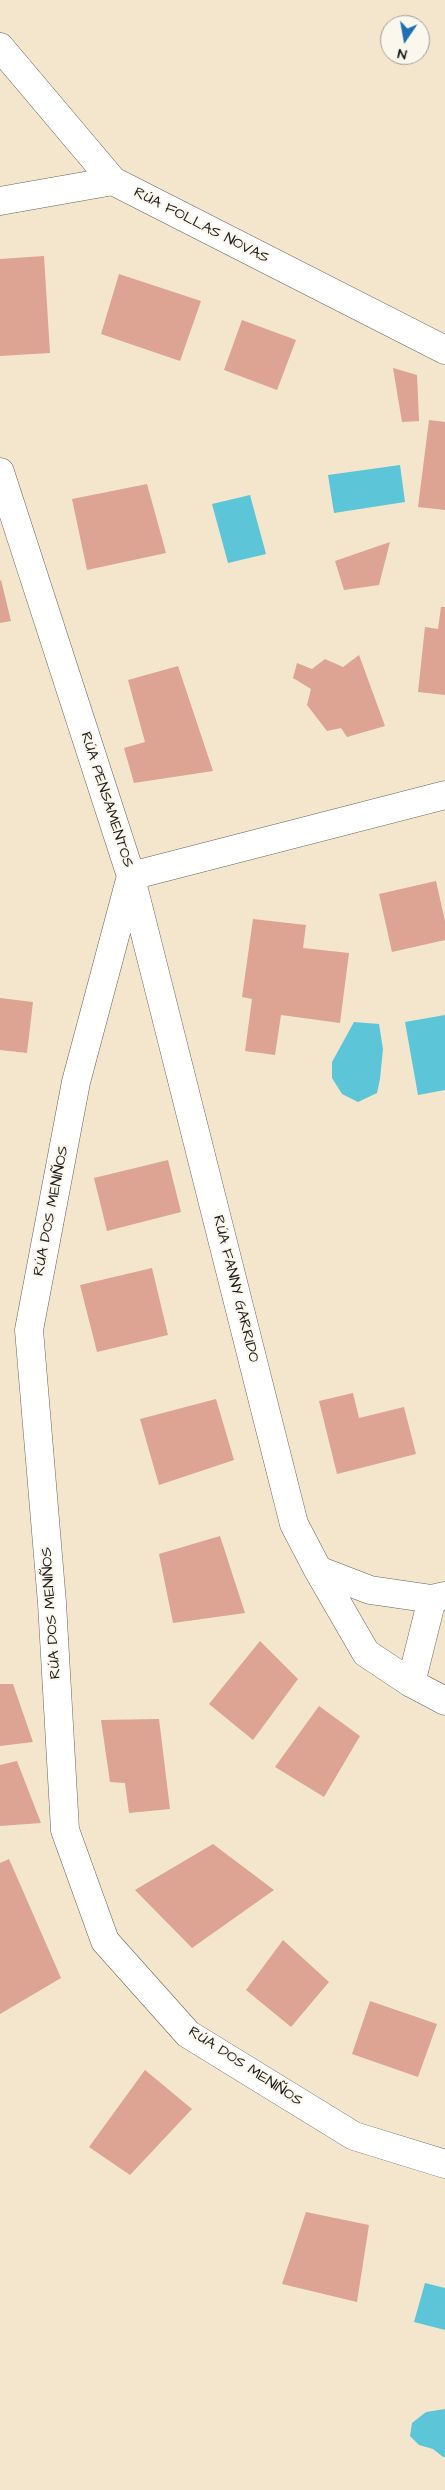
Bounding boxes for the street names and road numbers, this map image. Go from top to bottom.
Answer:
street label: RÚA FOLLAS NOVAS [130,184,272,268]
street label: RÚA PENSAMENTOS [76,730,136,870]
street label: RÚA DOS MENIÑOS [31,1144,73,1278]
street label: RÚA FANNY GARRIDO [208,1214,262,1364]
street label: RÚA DOS MENIÑOS [38,1546,66,1680]
street label: RÚA DOS MENIÑOS [185,2023,305,2111]

